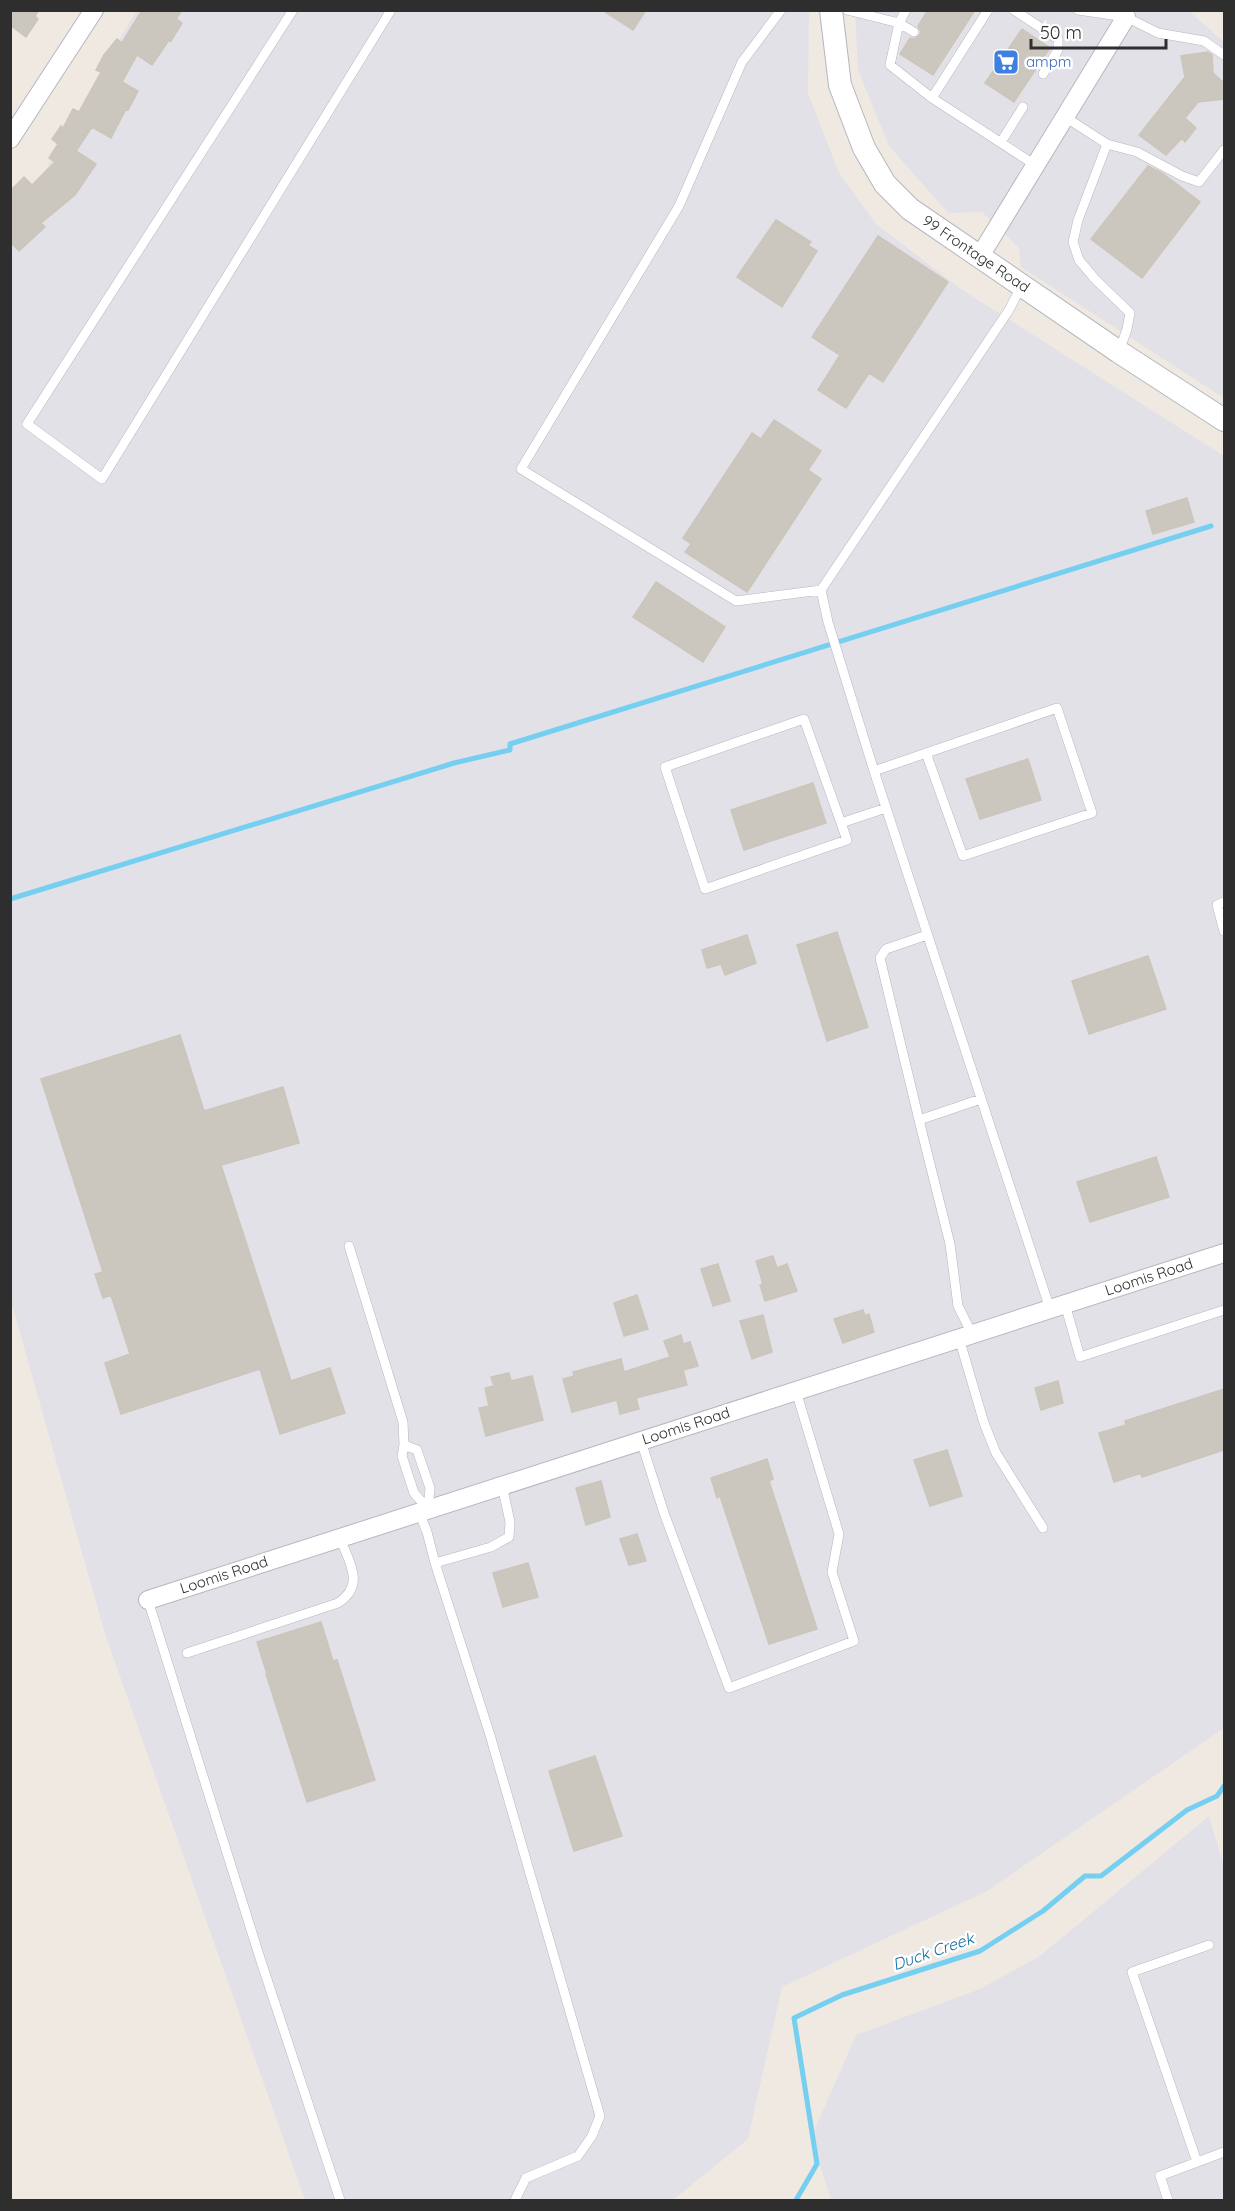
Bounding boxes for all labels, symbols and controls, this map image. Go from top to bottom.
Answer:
scale bar [1031,12,1166,50]
text: 50 m [1040,21,1082,44]
supermarket icon: ampm [991,47,1021,77]
place label: ampm [1026,52,1072,71]
street label: 99 Frontage Road [919,211,1034,297]
street label: Loomis Road [1102,1253,1195,1300]
street label: Loomis Road [639,1402,732,1449]
street label: Loomis Road [177,1551,270,1598]
water label: Duck Creek [890,1927,978,1974]

